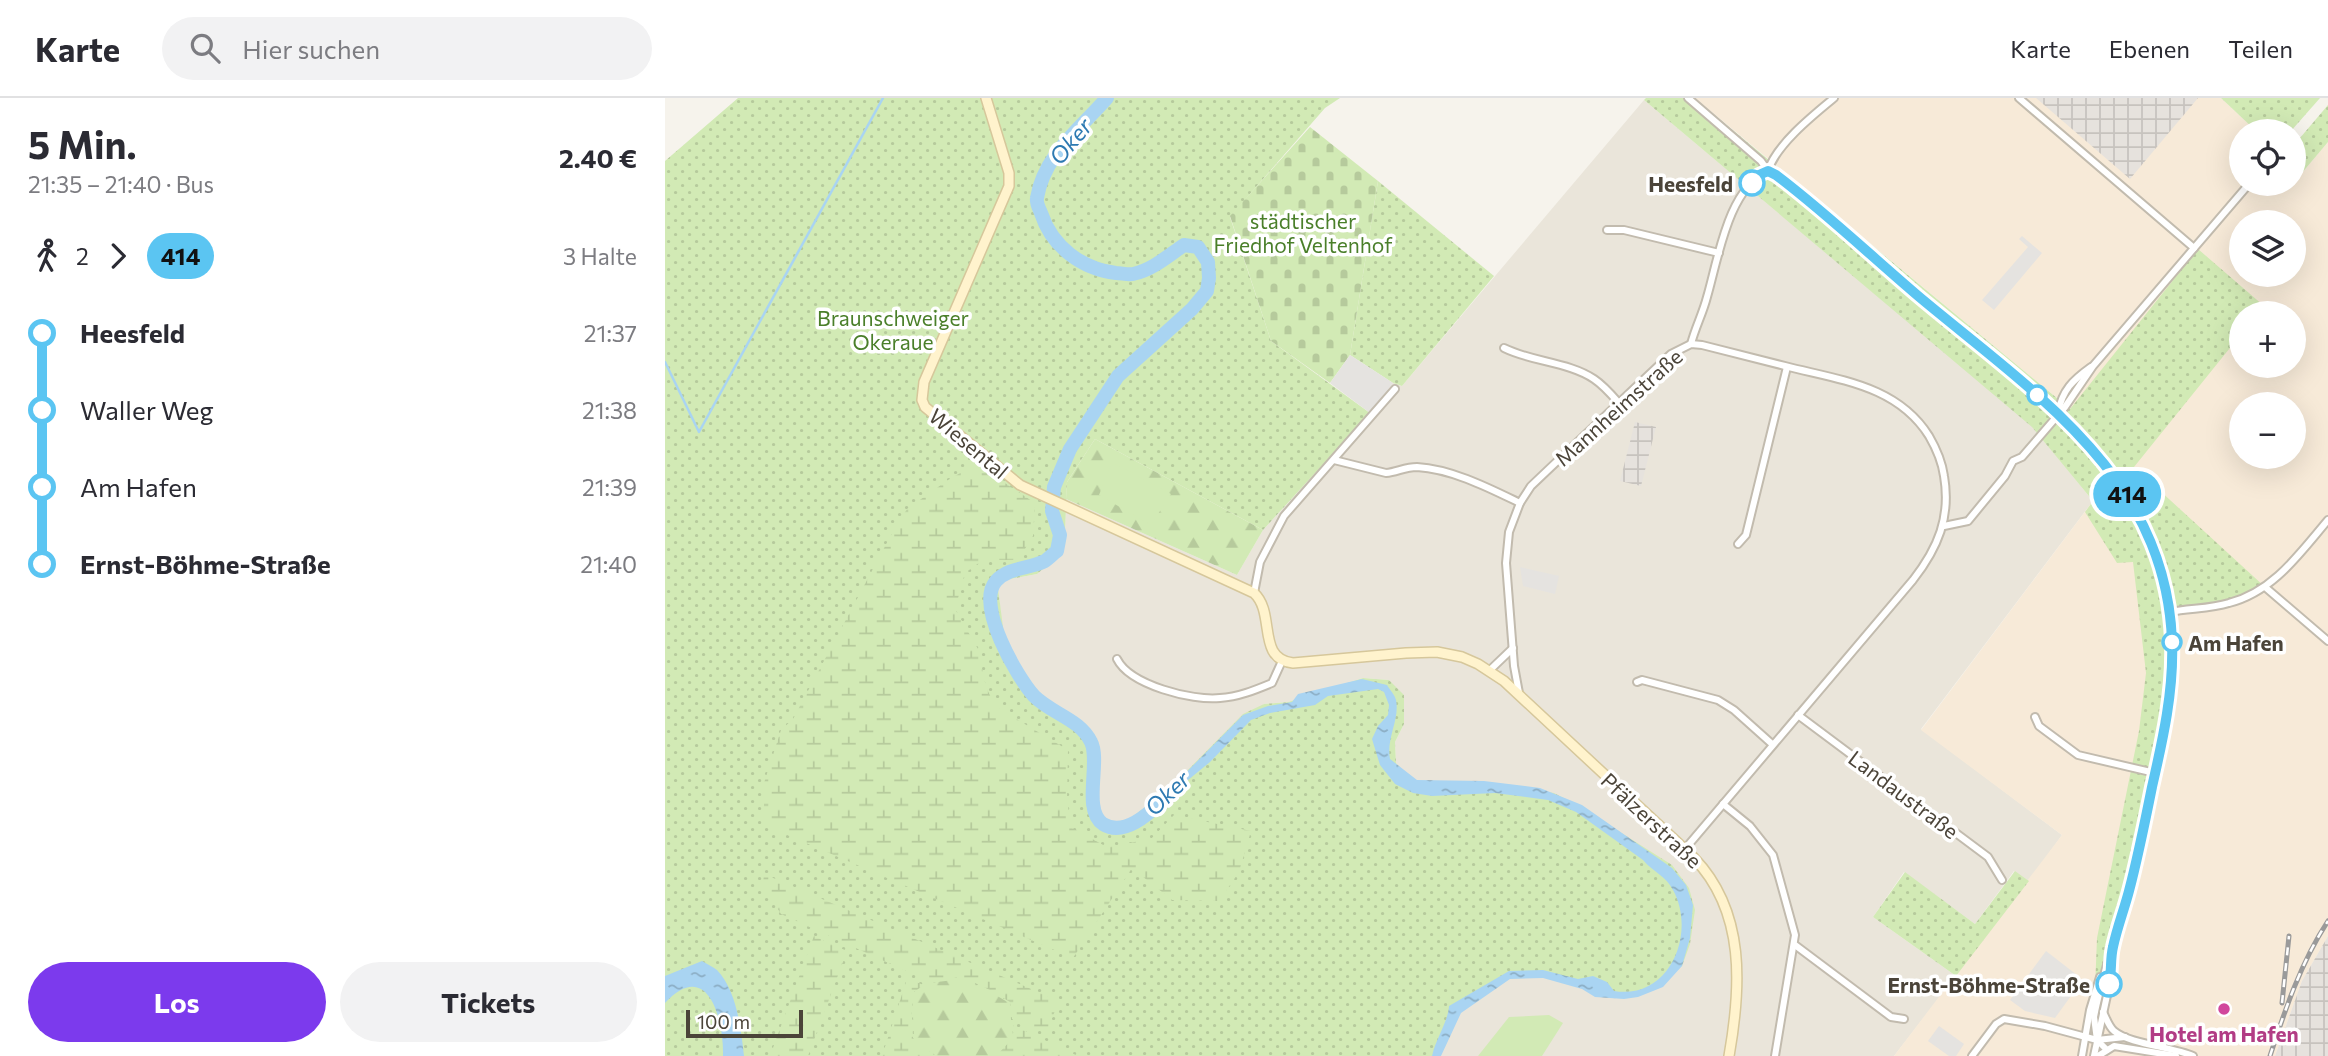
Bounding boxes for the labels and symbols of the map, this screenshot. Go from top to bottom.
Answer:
water label: Oker [1043,111,1098,170]
marker: Heesfeld [1739,170,1765,196]
place label: Heesfeld [1648,171,1733,196]
park label: städtischer Friedhof Veltenhof [1213,208,1393,257]
park label: Braunschweiger Okeraue [817,305,969,354]
street label: Mannheimstraße [1549,343,1687,471]
unlabelled marker [2027,385,2047,405]
street label: Wiesental [924,403,1014,483]
line badge: 414 [2087,471,2167,517]
place label: Am Hafen [2188,630,2284,655]
marker: Am Hafen [2162,632,2182,652]
street label: Landaustraße [1844,745,1964,843]
water label: Oker [1139,764,1196,821]
street label: Pfälzerstraße [1597,767,1707,873]
marker: Ernst-Böhme-Straße [2096,971,2122,997]
place label: Ernst-Böhme-Straße [1888,972,2090,997]
marker: Hotel am Hafen [2216,1001,2232,1017]
scale bar [686,1007,803,1039]
place label: Hotel am Hafen [2149,1021,2299,1046]

